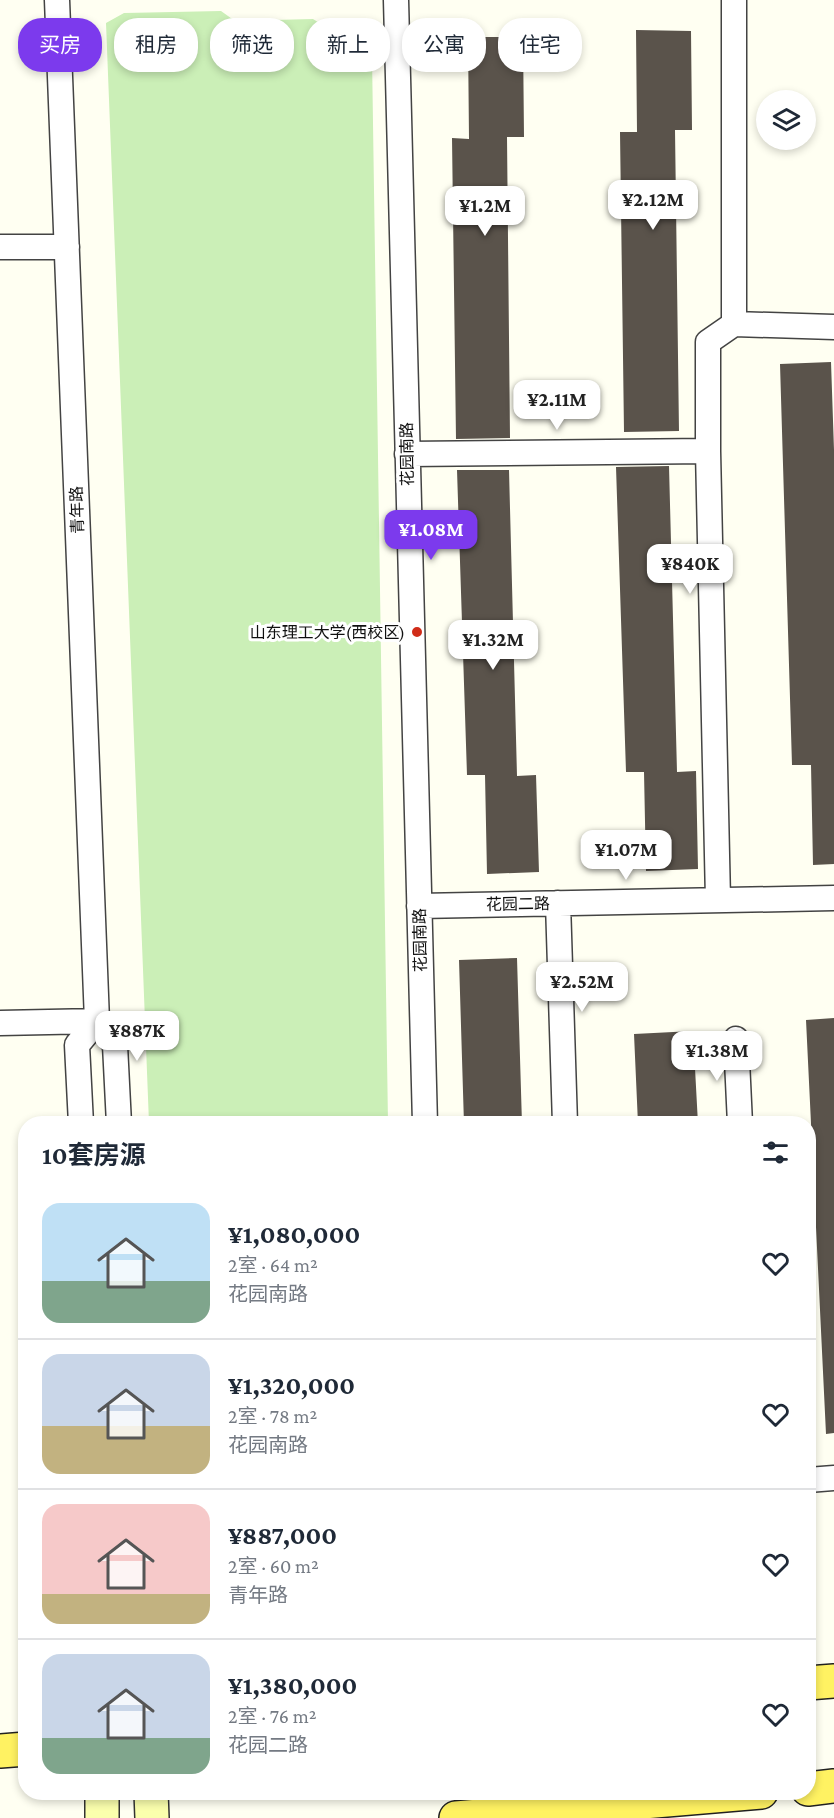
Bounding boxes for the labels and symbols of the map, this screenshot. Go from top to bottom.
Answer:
pin: ¥2.12M [604,180,702,231]
pin: ¥1.2M [443,186,527,237]
pin: ¥2.11M [508,380,606,431]
street label: 花园南路 [398,422,416,486]
street label: 青年路 [68,486,86,534]
pin: ¥1.08M [382,510,480,561]
pin: ¥840K [648,544,732,595]
pin: ¥1.32M [444,620,542,671]
place label: 山东理工大学(西校区) [250,624,405,642]
marker: 山东理工大学(西校区) [410,625,424,639]
pin: ¥1.07M [577,830,675,881]
street label: 花园二路 [486,895,550,913]
street label: 花园南路 [411,908,429,972]
pin: ¥2.52M [533,962,631,1013]
pin: ¥887K [95,1011,179,1062]
pin: ¥1.38M [668,1031,766,1082]

